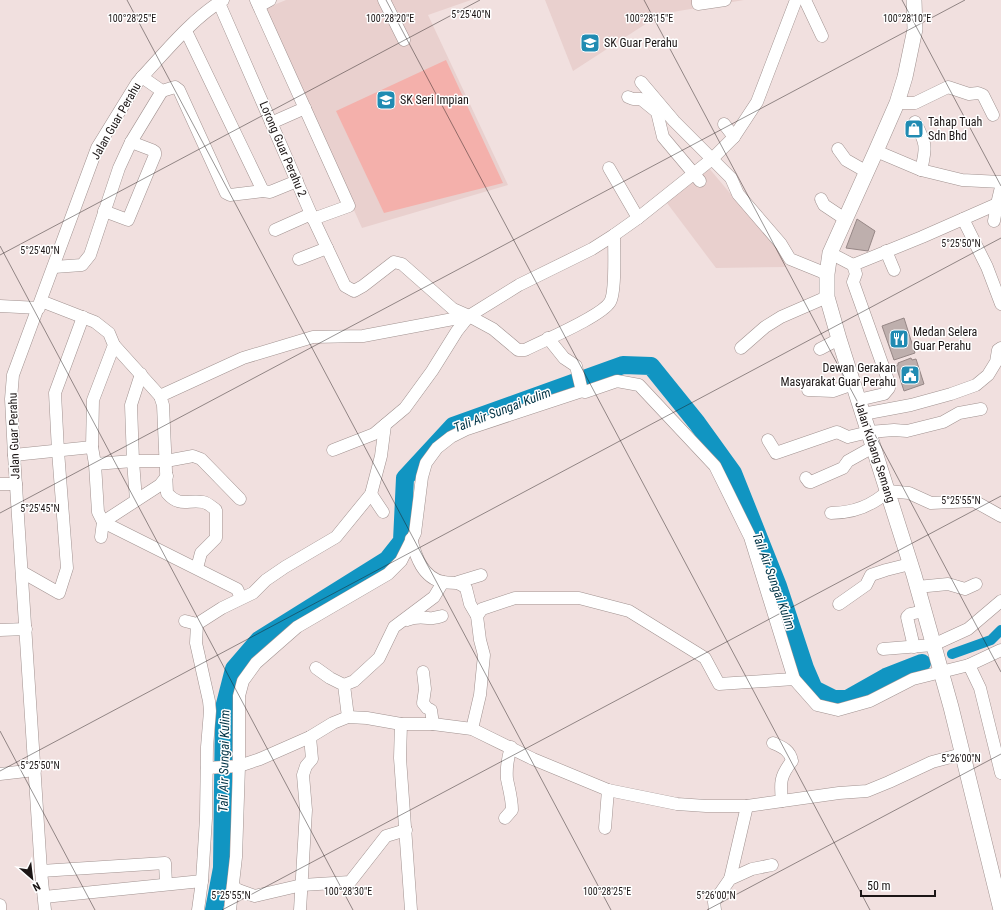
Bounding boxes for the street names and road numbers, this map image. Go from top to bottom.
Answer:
street label: Jalan Guar Perahu [88,80,144,162]
street label: Lorong Guar Perahu 2 [257,99,309,199]
street label: Jalan Guar Perahu [5,392,23,480]
street label: Jalan Kubang Semang [852,400,898,504]

